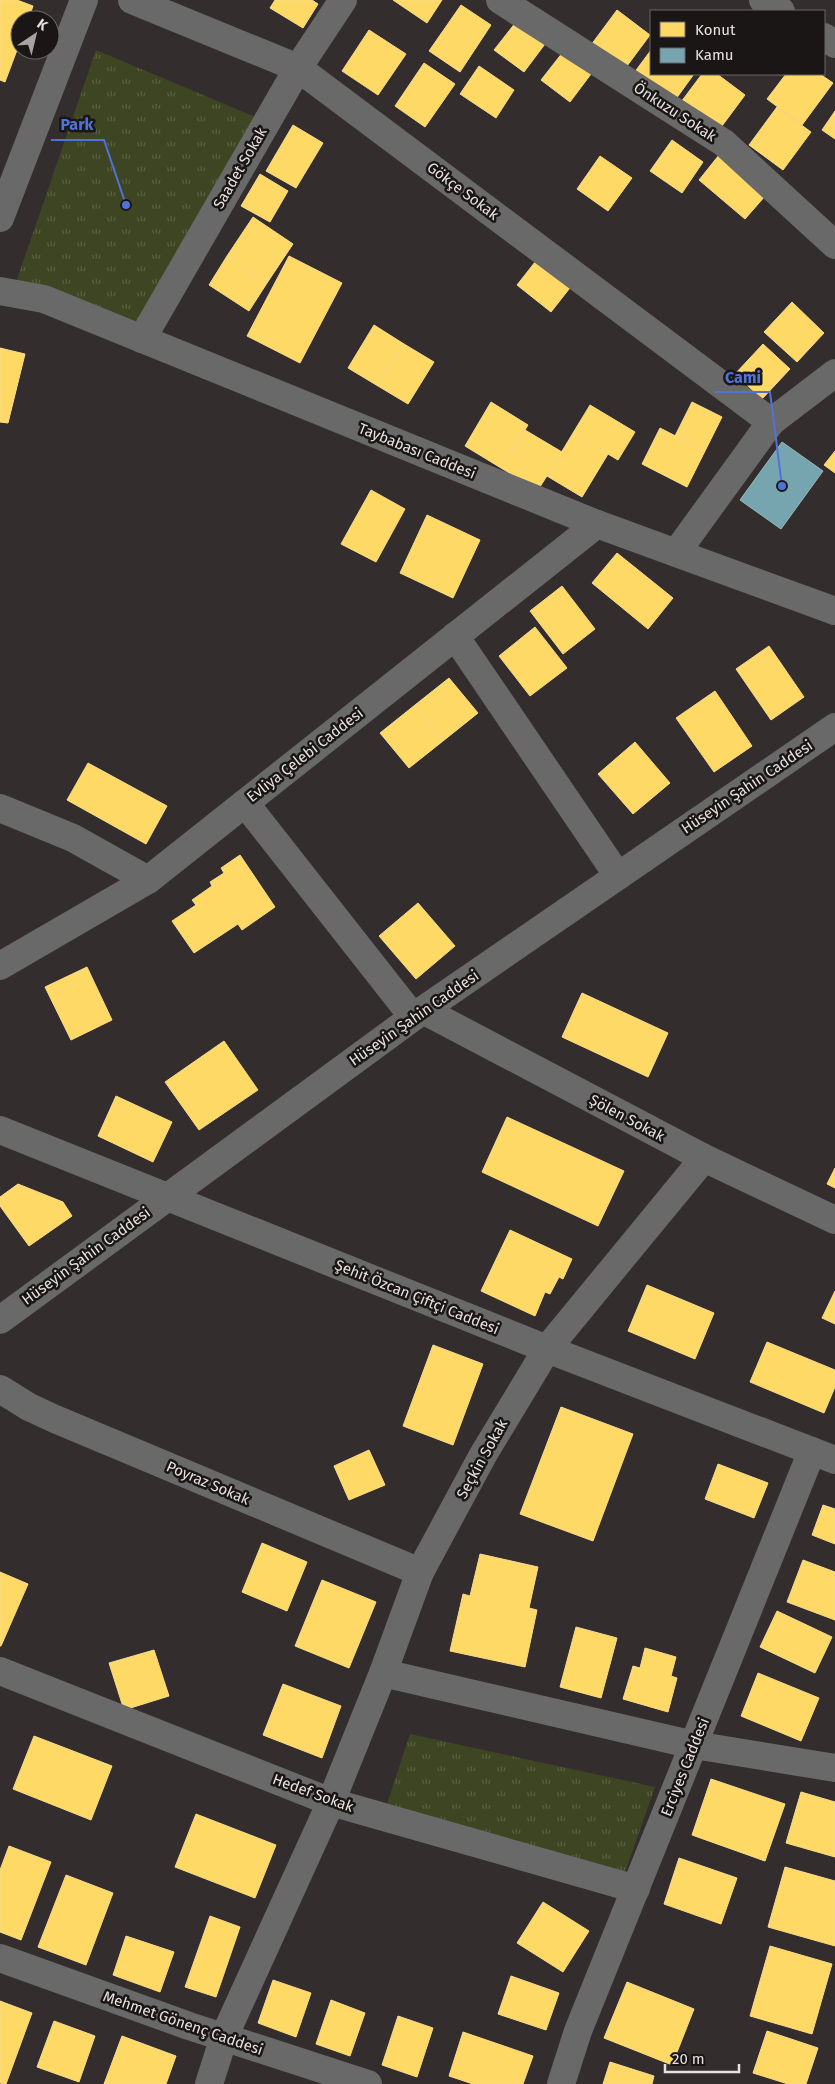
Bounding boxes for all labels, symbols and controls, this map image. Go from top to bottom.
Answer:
north arrow [10,10,60,60]
legend [650,10,825,75]
text: K [34,15,52,35]
text: Konut [695,21,736,39]
text: Kamu [695,46,733,64]
street label: Önkuzu Sokak [630,79,720,146]
callout: Park [51,109,104,140]
text: Park [61,115,94,134]
street label: Saadet Sokak [209,124,271,212]
street label: Gökçe Sokak [424,158,503,224]
callout: Cami [715,361,770,392]
text: Cami [725,368,761,387]
street label: Taybabası Caddesi [356,419,478,483]
street label: Evliya Çelebi Caddesi [243,704,367,806]
street label: Hüseyin Şahin Caddesi [678,736,816,838]
street label: Hüseyin Şahin Caddesi [346,966,482,1070]
street label: Şölen Sokak [586,1091,668,1145]
street label: Hüseyin Şahin Caddesi [18,1203,154,1309]
street label: Şehit Özcan Çiftçi Caddesi [332,1256,502,1338]
street label: Seçkin Sokak [453,1416,511,1502]
street label: Poyraz Sokak [164,1457,253,1509]
street label: Erciyes Caddesi [657,1715,713,1819]
street label: Hedef Sokak [270,1770,356,1816]
street label: Mehmet Gönenç Caddesi [101,1987,265,2059]
scale bar [665,2042,739,2074]
text: 20 m [672,2050,705,2068]

